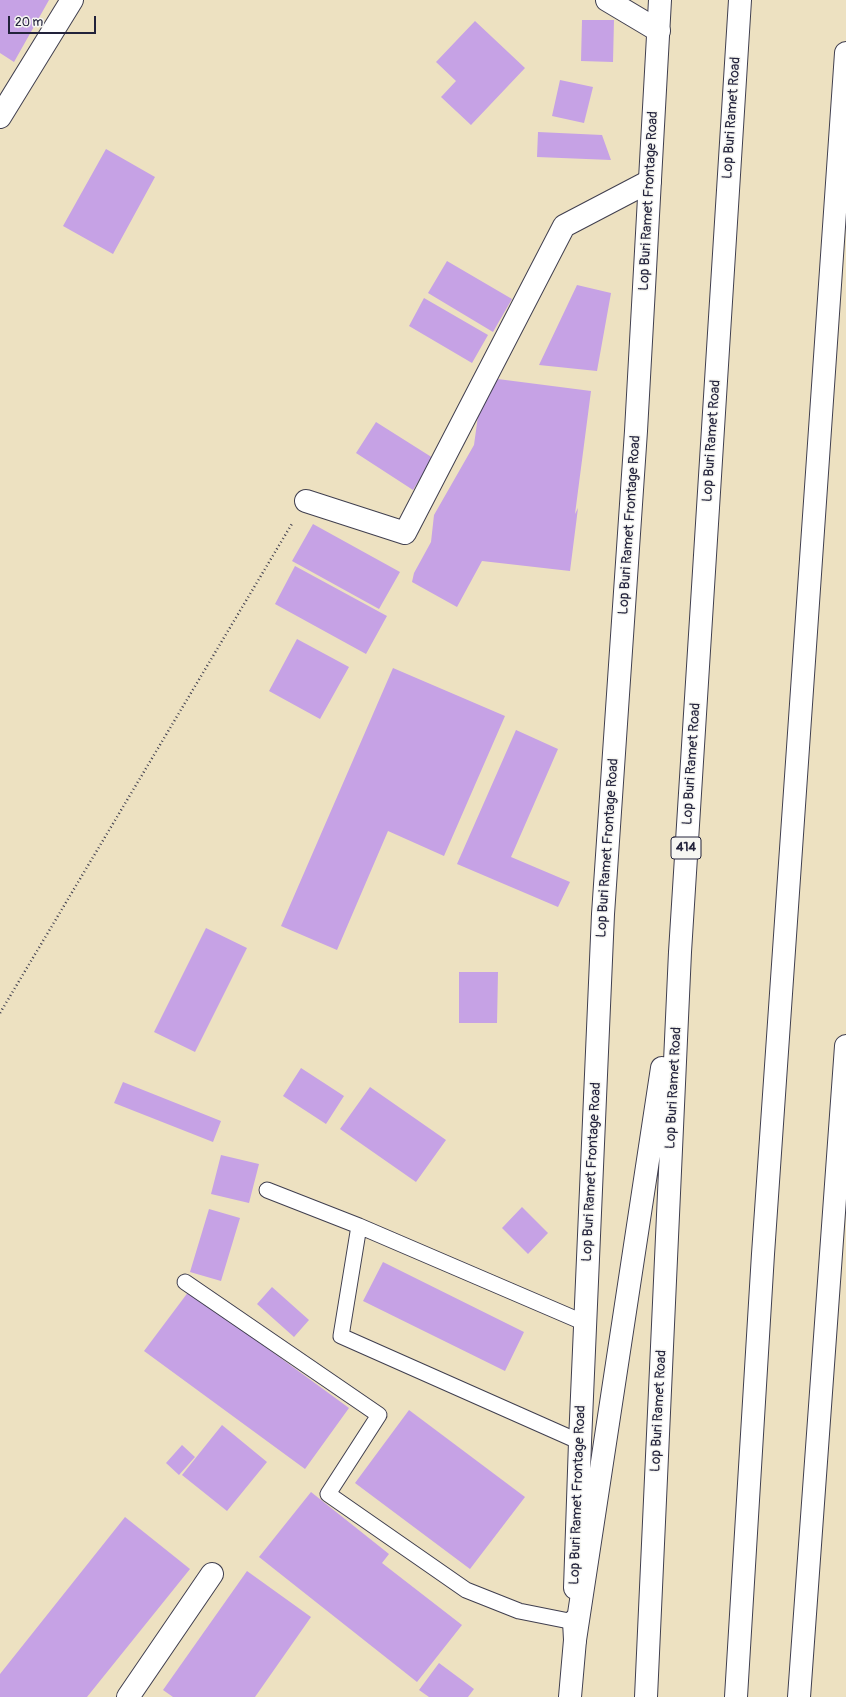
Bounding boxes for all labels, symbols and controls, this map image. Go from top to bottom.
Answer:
scale bar [10,8,98,34]
text: 20 m [15,15,43,30]
street label: Lop Buri Ramet Road [719,56,745,180]
street label: Lop Buri Ramet Frontage Road [636,111,662,291]
street label: Lop Buri Ramet Road [699,379,725,503]
street label: Lop Buri Ramet Frontage Road [615,435,645,615]
street label: Lop Buri Ramet Road [679,702,705,826]
street label: Lop Buri Ramet Frontage Road [593,758,623,938]
road number: 414 [671,837,701,859]
street label: Lop Buri Ramet Road [662,1026,686,1150]
street label: Lop Buri Ramet Frontage Road [579,1082,605,1262]
street label: Lop Buri Ramet Road [647,1349,671,1473]
street label: Lop Buri Ramet Frontage Road [566,1405,590,1585]

